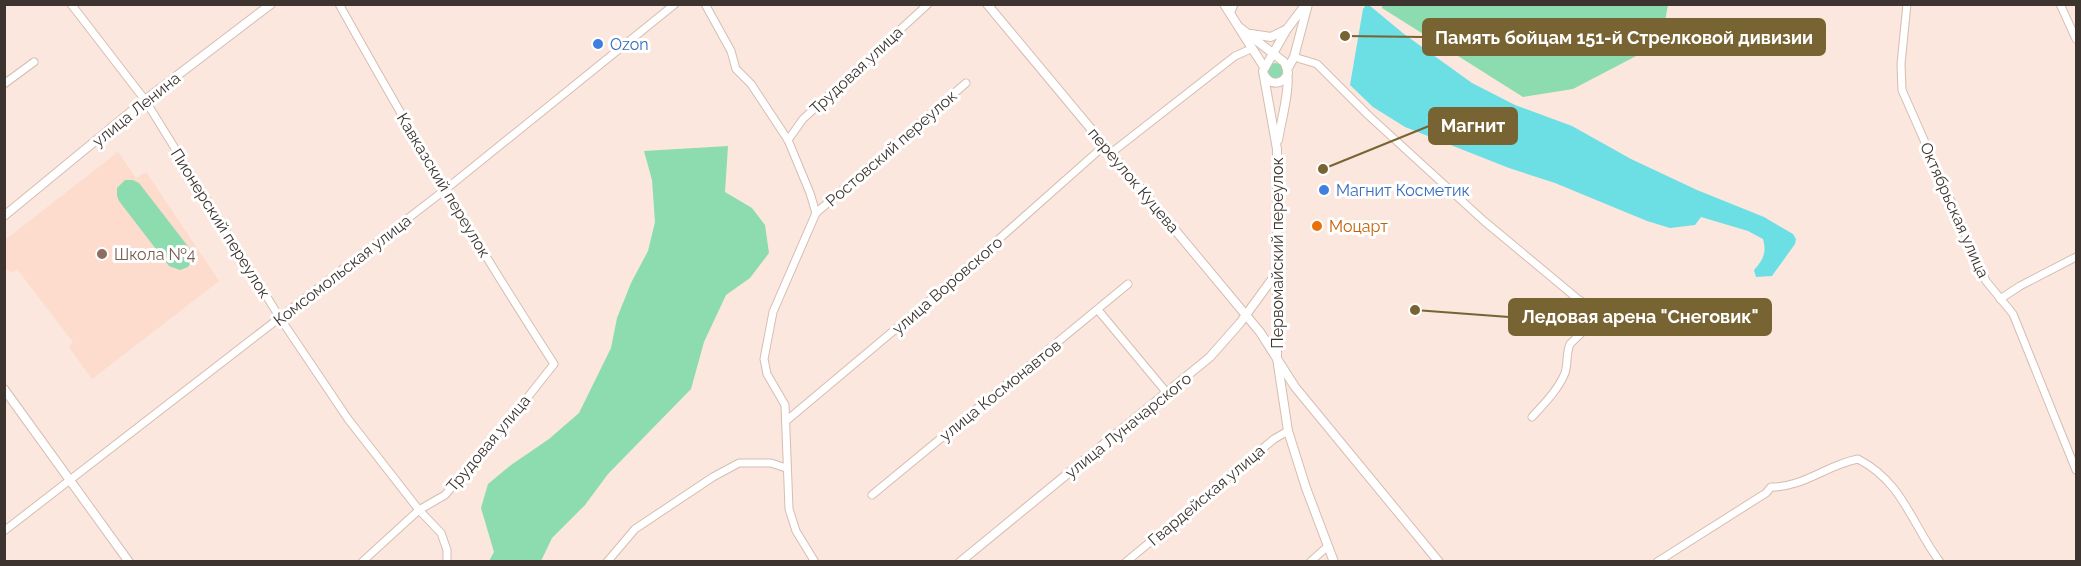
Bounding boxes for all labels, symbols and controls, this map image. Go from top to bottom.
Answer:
callout: Память бойцам 151-й Стрелковой дивизии [1423,19,1825,55]
street label: Трудовая улица [806,23,907,118]
text: Память бойцам 151-й Стрелковой дивизии [1435,27,1813,48]
place label: Ozon [610,35,649,54]
marker: Ozon [591,37,605,51]
street label: улица Ленина [89,68,184,151]
street label: Ростовский переулок [822,86,961,210]
callout: Магнит [1429,108,1517,144]
street label: Кавказский переулок [393,110,494,261]
text: Магнит [1441,115,1505,136]
street label: переулок Куцева [1084,124,1183,237]
street label: Октябрьская улица [1916,139,1993,281]
street label: Пионерский переулок [167,145,274,301]
street label: Первомайский переулок [1268,157,1287,349]
place label: Магнит Косметик [1336,181,1470,200]
marker: Магнит Косметик [1317,183,1331,197]
street label: Комсомольская улица [270,211,415,330]
place label: Моцарт [1329,217,1388,236]
marker: Моцарт [1310,219,1324,233]
street label: улица Воровского [888,232,1006,338]
place label: Школа №4 [114,245,196,264]
marker: Школа №4 [95,247,109,261]
callout: Ледовая арена "Снеговик" [1509,299,1771,335]
text: Ледовая арена "Снеговик" [1521,306,1759,327]
street label: улица Космонавтов [936,336,1065,445]
street label: улица Луначарского [1061,369,1195,482]
street label: Трудовая улица [443,391,534,495]
street label: Гвардейская улица [1144,441,1269,550]

